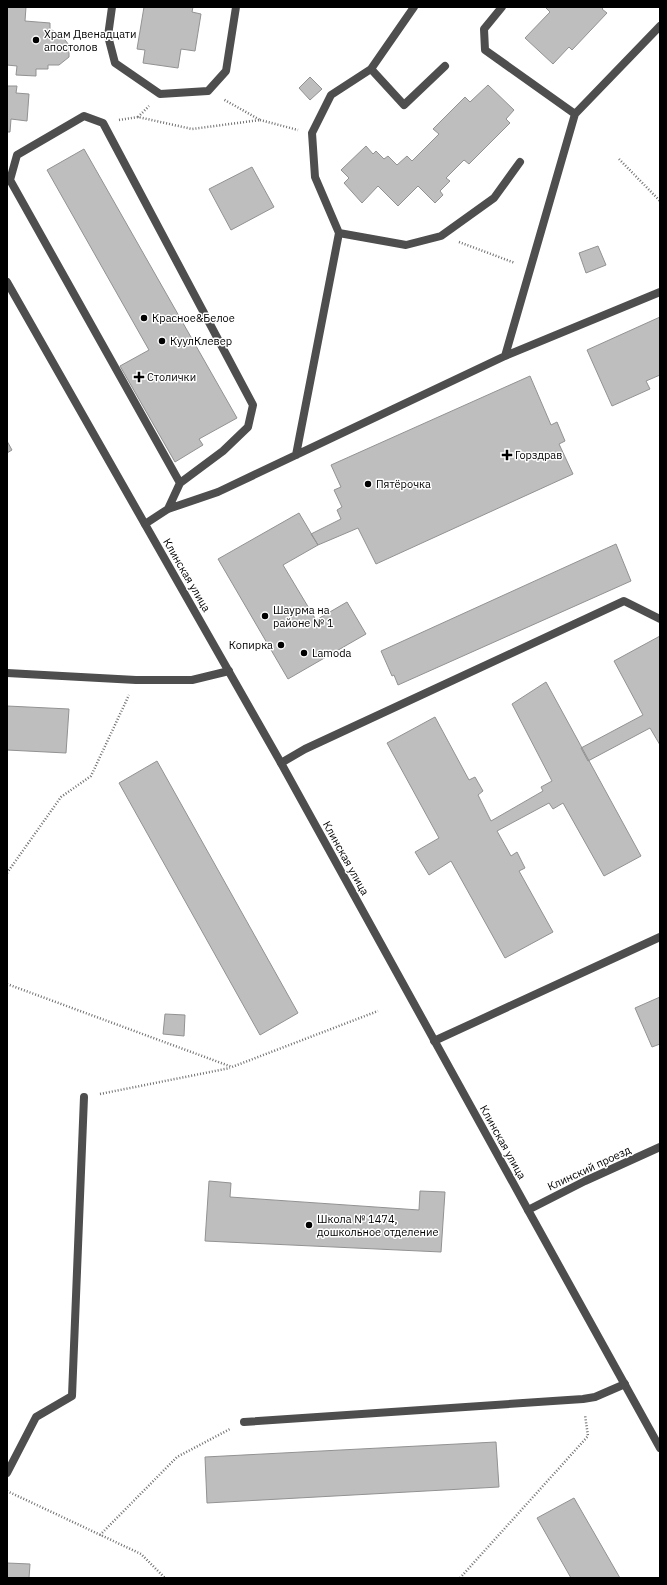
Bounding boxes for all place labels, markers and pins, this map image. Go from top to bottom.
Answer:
place label: Храм Двенадцати апостолов [44,27,137,54]
marker: Храм Двенадцати апостолов [31,35,41,45]
place label: Красное&Белое [152,311,235,325]
marker: Красное&Белое [139,313,149,323]
place label: КуулКлевер [170,334,232,348]
marker: КуулКлевер [157,336,167,346]
place label: Столички [147,370,196,384]
marker: Столички [134,372,144,382]
place label: Горздрав [515,448,562,462]
marker: Горздрав [502,450,512,460]
place label: Пятёрочка [376,477,431,491]
marker: Пятёрочка [363,479,373,489]
place label: Шаурма на районе № 1 [273,603,334,630]
marker: Шаурма на районе № 1 [260,611,270,621]
place label: Копирка [229,638,273,652]
marker: Копирка [276,640,286,650]
place label: Lamoda [312,646,352,660]
marker: Lamoda [299,648,309,658]
place label: Школа № 1474, дошкольное отделение [317,1212,438,1239]
marker: Школа № 1474, дошкольное отделение [304,1220,314,1230]

